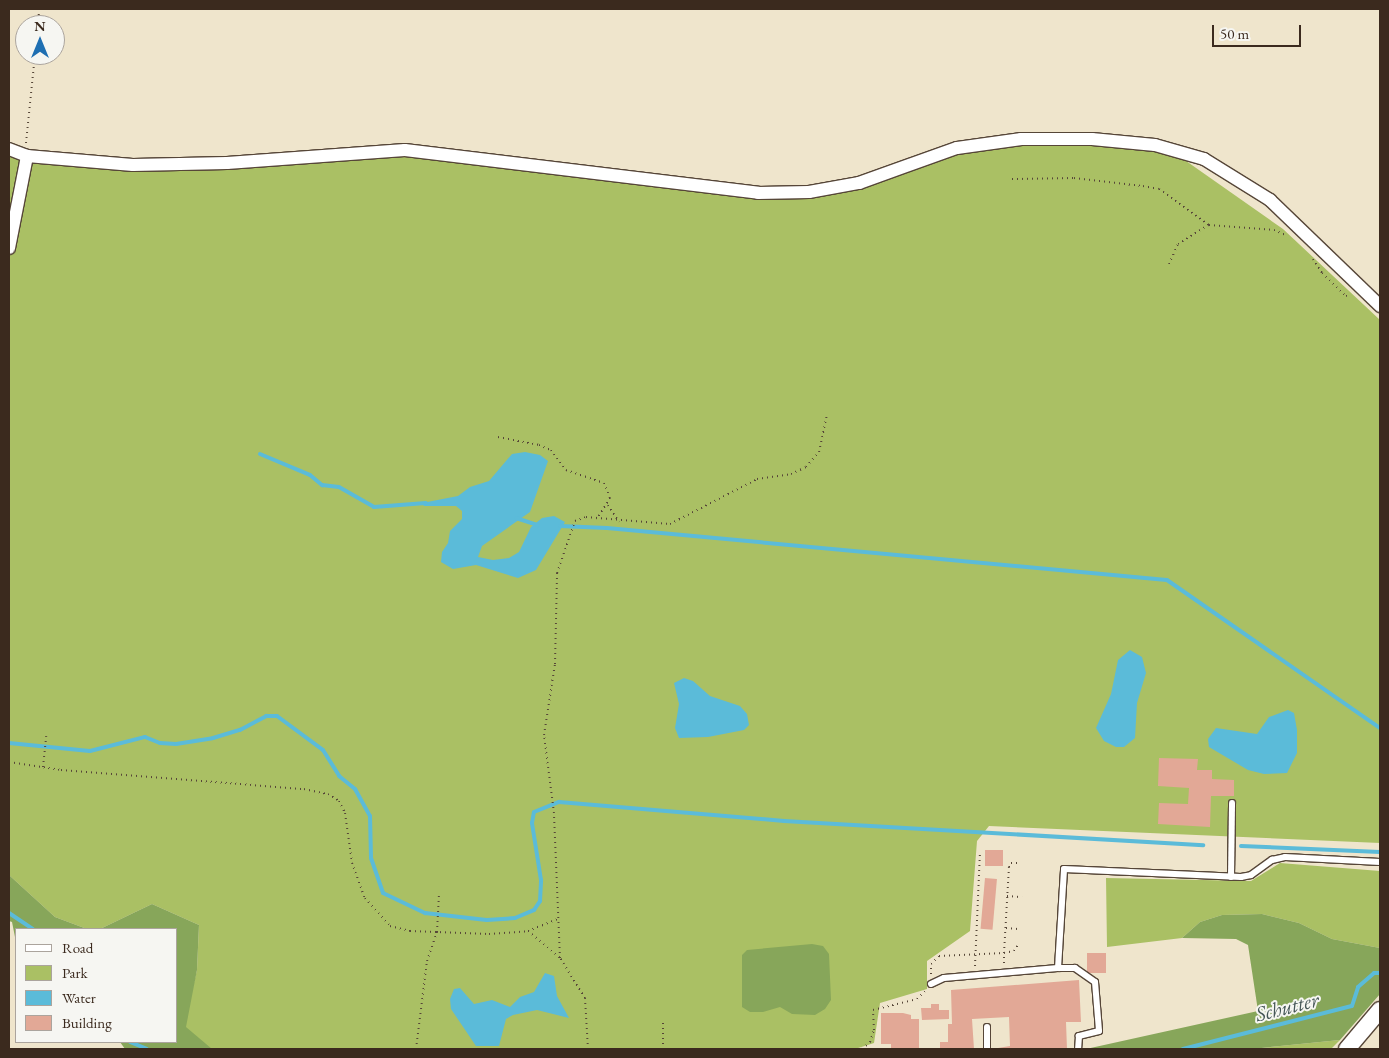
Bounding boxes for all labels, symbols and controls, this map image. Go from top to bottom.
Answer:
north arrow [15,15,65,65]
scale bar [1214,15,1303,47]
text: N [34,17,46,35]
text: 50 m [1220,24,1249,43]
legend [15,928,178,1043]
text: Road [62,938,93,957]
text: Park [62,963,88,982]
water label: Schutter [1253,987,1321,1027]
text: Water [62,988,96,1007]
text: Building [62,1013,112,1032]

